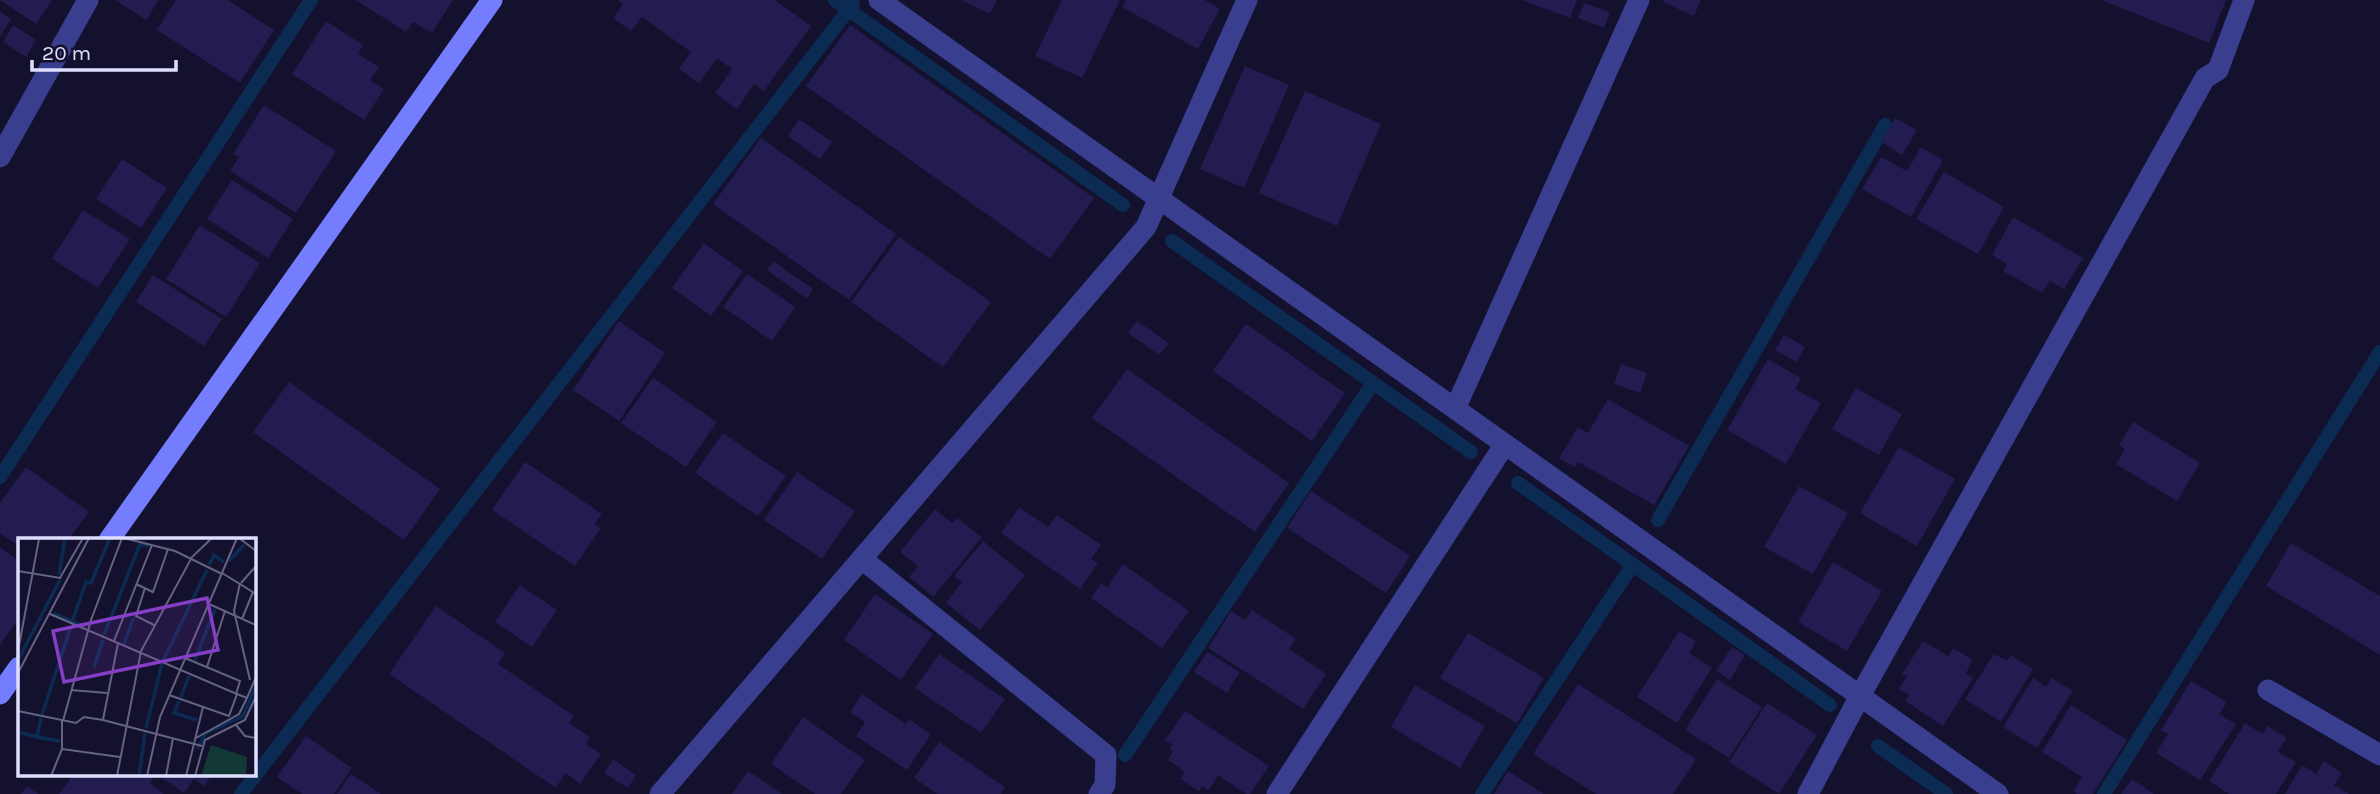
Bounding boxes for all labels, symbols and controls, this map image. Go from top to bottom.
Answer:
scale bar [32,28,175,72]
text: 20 m [42,41,91,65]
inset map [18,538,256,776]

